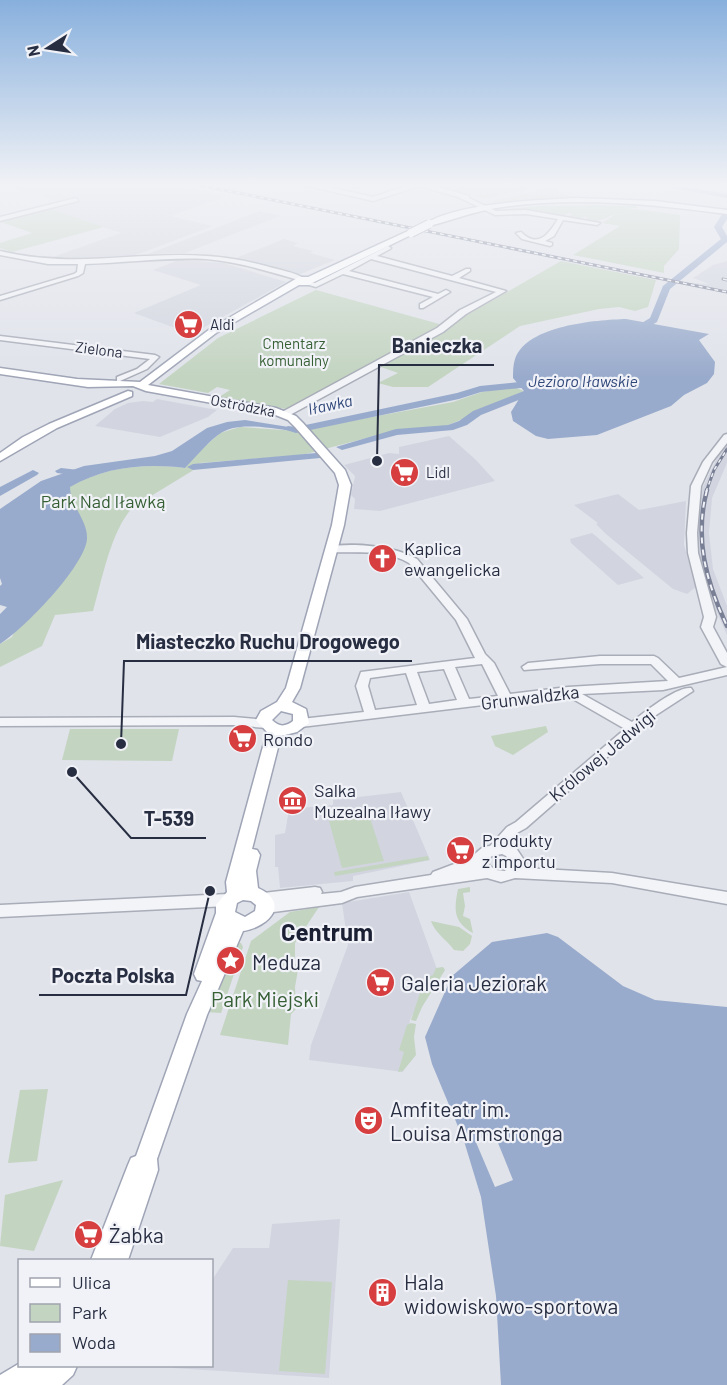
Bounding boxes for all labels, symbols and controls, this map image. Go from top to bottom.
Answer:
north arrow [18,18,78,78]
text: N [22,44,43,58]
supermarket icon: Aldi [173,308,205,340]
place label: Aldi [210,315,235,333]
callout: Banieczka [379,327,494,365]
text: Banieczka [392,333,482,357]
park label: Cmentarz komunalny [259,334,329,369]
street label: Zielona [74,337,124,361]
water label: Jezioro Iławskie [528,371,638,390]
street label: Ostródzka [209,390,277,420]
water label: Iławka [306,390,354,418]
supermarket icon: Lidl [389,456,421,488]
place label: Lidl [426,463,450,481]
park label: Park Nad Iławką [41,490,165,512]
place label: Kaplica ewangelicka [404,537,500,580]
church icon: Kaplica ewangelicka [367,542,399,574]
callout: Miasteczko Ruchu Drogowego [124,623,412,661]
text: Miasteczko Ruchu Drogowego [136,629,400,653]
street label: Grunwaldzka [480,680,580,714]
street label: Królowej Jadwigi [544,704,660,806]
supermarket icon: Rondo [226,723,258,755]
place label: Rondo [263,728,313,750]
place label: Salka Muzealna Iławy [314,779,431,822]
museum icon: Salka Muzealna Iławy [277,784,309,816]
callout: T-539 [131,800,206,838]
text: T-539 [144,806,194,830]
place label: Produkty z importu [482,829,556,872]
supermarket icon: Produkty z importu [445,834,477,866]
district label: Centrum [281,917,373,946]
place icon: Meduza [215,945,247,977]
place label: Meduza [252,949,321,974]
callout: Poczta Polska [39,957,186,995]
text: Poczta Polska [52,963,174,987]
supermarket icon: Galeria Jeziorak [364,966,396,998]
place label: Galeria Jeziorak [401,970,547,995]
park label: Park Miejski [211,986,319,1011]
place label: Amfiteatr im. Louisa Armstronga [390,1096,563,1145]
theatre icon: Amfiteatr im. Louisa Armstronga [353,1104,385,1136]
supermarket icon: Żabka [72,1218,104,1250]
place label: Żabka [109,1222,164,1247]
legend [18,1259,213,1367]
place label: Hala widowiskowo-sportowa [404,1269,618,1318]
text: Ulica [72,1271,111,1293]
building icon: Hala widowiskowo-sportowa [367,1277,399,1309]
text: Park [72,1301,107,1323]
text: Woda [72,1331,116,1353]

